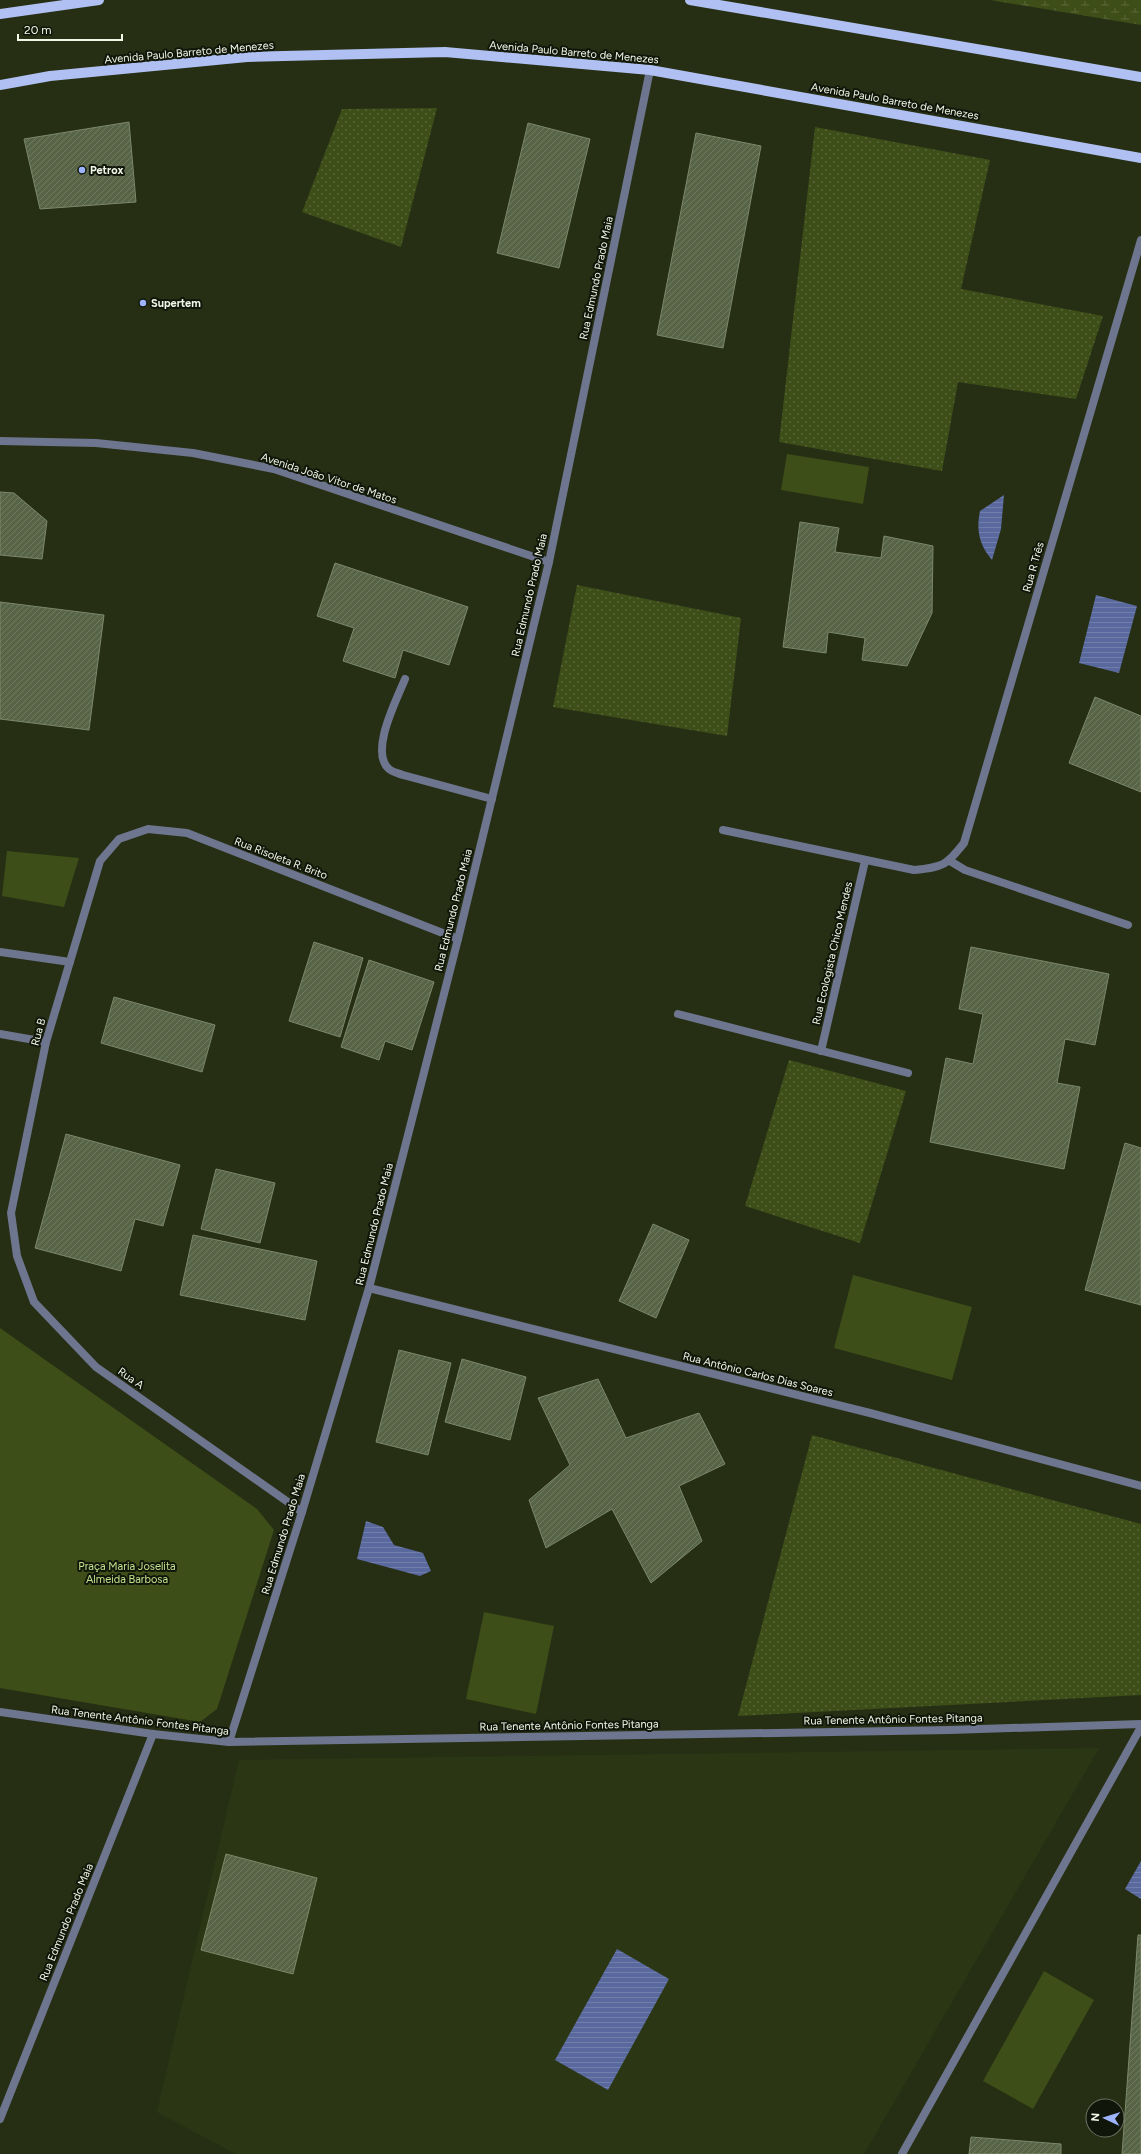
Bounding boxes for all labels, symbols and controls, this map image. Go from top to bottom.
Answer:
scale bar [18,16,122,42]
text: 20 m [24,23,52,37]
street label: Avenida Paulo Barreto de Menezes [104,39,274,66]
street label: Avenida Paulo Barreto de Menezes [489,39,659,66]
street label: Avenida Paulo Barreto de Menezes [810,80,980,123]
place label: Petrox [90,164,123,177]
marker: Petrox [77,165,87,175]
street label: Rua Edmundo Prado Maia [577,215,616,341]
place label: Supertem [151,297,201,310]
marker: Supertem [138,298,148,308]
street label: Avenida João Vitor de Matos [259,450,398,507]
street label: Rua Edmundo Prado Maia [509,532,550,658]
street label: Rua R Três [1020,541,1047,594]
street label: Rua Risoleta R. Brito [232,835,329,882]
street label: Rua Edmundo Prado Maia [432,848,475,973]
street label: Rua Ecologista Chico Mendes [810,880,855,1026]
street label: Rua B [29,1017,48,1047]
street label: Rua Edmundo Prado Maia [353,1162,396,1287]
street label: Rua Antônio Carlos Dias Soares [681,1350,834,1399]
street label: Rua A [115,1365,147,1392]
street label: Rua Edmundo Prado Maia [259,1472,308,1596]
park label: Praça Maria Joselita Almeida Barbosa [78,1560,176,1586]
street label: Rua Tenente Antônio Fontes Pitanga [50,1703,230,1738]
street label: Rua Tenente Antônio Fontes Pitanga [803,1711,983,1728]
street label: Rua Tenente Antônio Fontes Pitanga [479,1717,659,1734]
street label: Rua Edmundo Prado Maia [37,1861,96,1983]
north arrow [1085,2098,1125,2138]
text: N [1089,2113,1102,2122]

